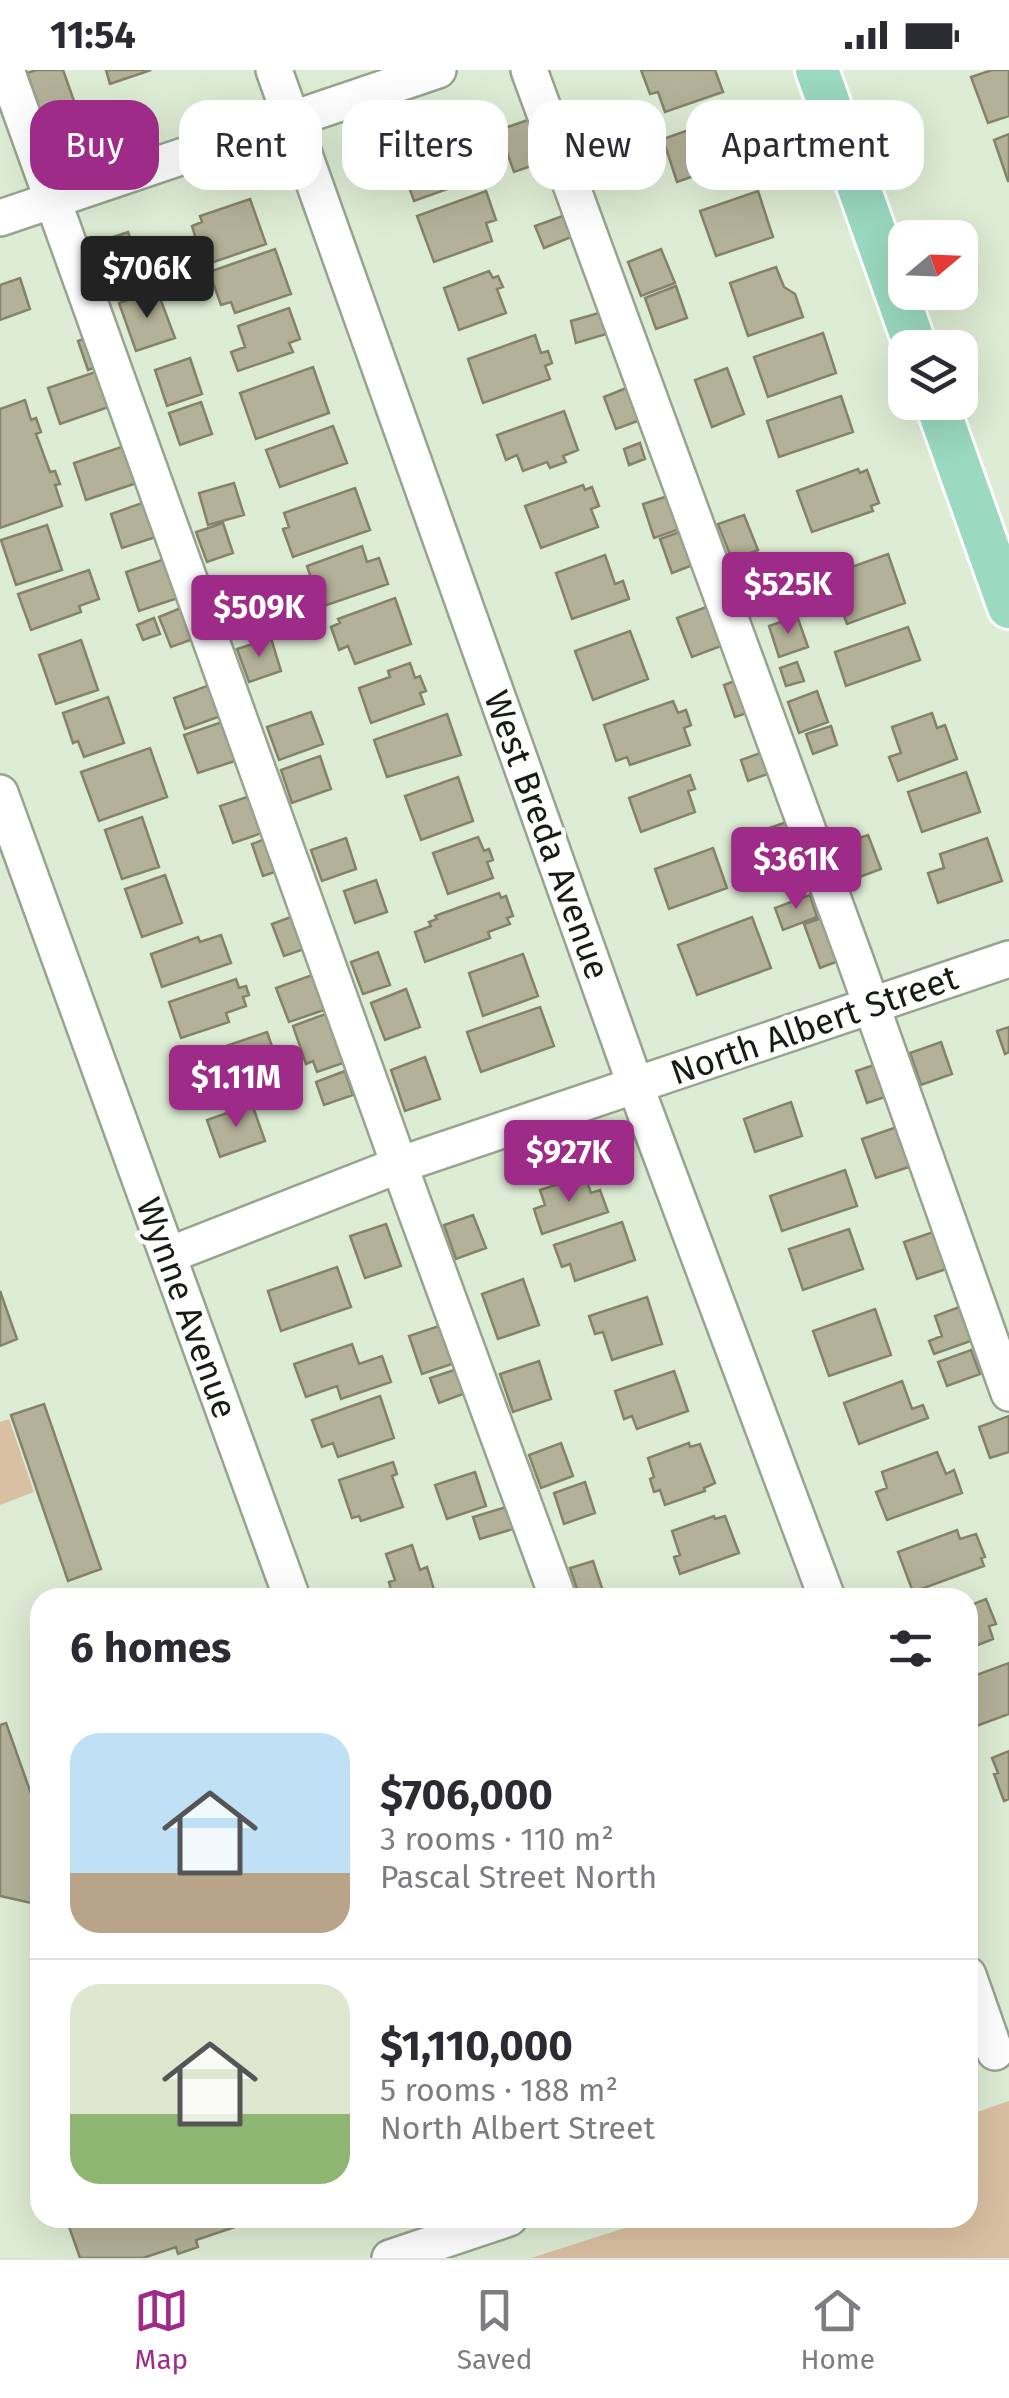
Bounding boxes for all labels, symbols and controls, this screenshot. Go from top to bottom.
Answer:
text: 11:54 [50,12,136,58]
chip: Buy [30,100,159,190]
chip: Rent [179,100,322,190]
chip: Filters [342,100,508,190]
chip: New [528,100,666,190]
chip: Apartment [686,100,924,190]
north arrow [888,220,978,310]
map controls [888,220,978,420]
pin: $706K [77,236,217,321]
text: $706K [103,249,191,287]
button: layers [888,330,978,420]
pin: $525K [718,552,858,637]
text: $525K [744,565,832,603]
pin: $509K [189,575,329,660]
text: $509K [213,588,305,626]
street label: West Breda Avenue [475,685,619,985]
pin: $361K [726,827,866,912]
text: $361K [753,840,839,878]
street label: North Albert Street [665,956,963,1094]
pin: $1.11M [155,1045,317,1130]
text: $1.11M [191,1058,281,1096]
pin: $927K [499,1120,639,1205]
text: $927K [526,1133,612,1171]
street label: Wynne Avenue [128,1192,246,1424]
icon: filters [883,1621,938,1676]
text: 6 homes [70,1623,231,1673]
text: $706,000 [380,1770,553,1820]
icon: home [150,1773,270,1893]
text: 3 rooms · 110 m² [380,1820,614,1858]
text: Pascal Street North [380,1858,657,1896]
text: $1,110,000 [380,2021,573,2071]
icon: home [150,2024,270,2144]
text: 5 rooms · 188 m² [380,2071,618,2109]
text: North Albert Street [380,2109,655,2147]
tab: Map [134,2283,189,2376]
tab: Saved [457,2283,533,2376]
tab: Home [800,2283,875,2376]

